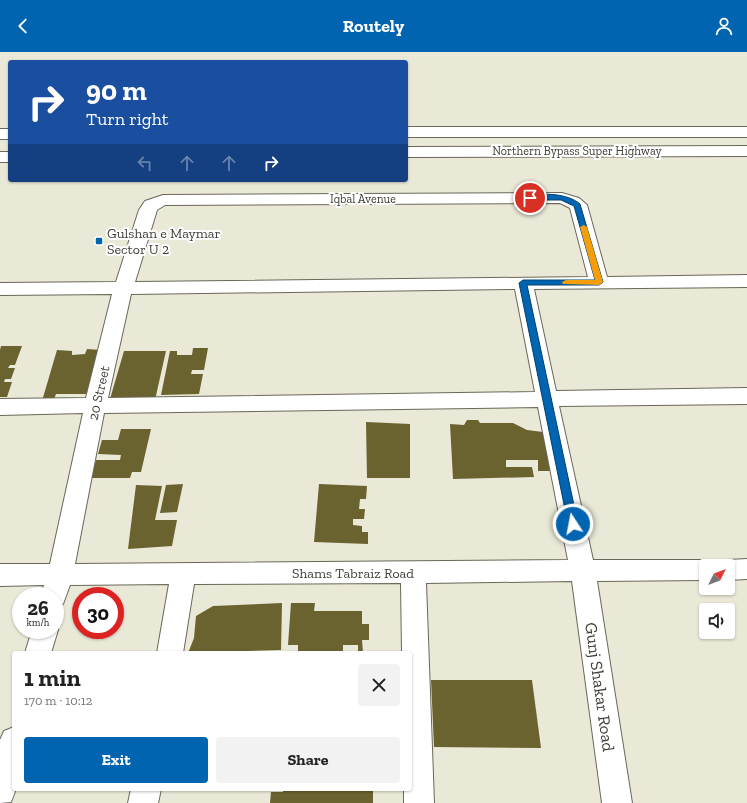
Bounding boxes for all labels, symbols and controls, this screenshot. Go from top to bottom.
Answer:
icon: back [12,15,34,37]
text: Routely [343,15,404,37]
icon: person [713,15,735,37]
text: 90 m [86,74,147,107]
icon: right [20,76,72,128]
text: Turn right [86,108,168,130]
street label: Northern Bypass Super Highway [492,144,663,158]
icon: left [134,152,156,174]
icon: ahead [176,152,198,174]
icon: ahead [218,152,240,174]
icon: right [260,152,282,174]
pin [513,181,547,215]
icon: arrive [519,187,541,209]
street label: Iqbal Avenue [330,192,396,206]
place label: Gulshan e Maymar Sector U 2 [107,225,221,258]
marker: Gulshan e Maymar Sector U 2 [94,236,104,246]
street label: 20 Street [84,363,114,422]
position arrow [552,503,594,545]
north arrow [699,559,735,595]
map controls [699,559,735,639]
street label: Shams Tabraiz Road [292,565,414,582]
speed limit sign: 30 [72,587,124,639]
text: 26 [27,596,49,620]
button: sound [699,603,735,639]
text: km/h [27,617,49,629]
street label: Gunj Shakar Road [580,621,619,754]
text: 1 min [24,663,81,692]
button: close [358,664,400,706]
text: 170 m · 10:12 [24,693,92,708]
button: Exit [24,737,208,783]
button: Share [216,737,400,783]

